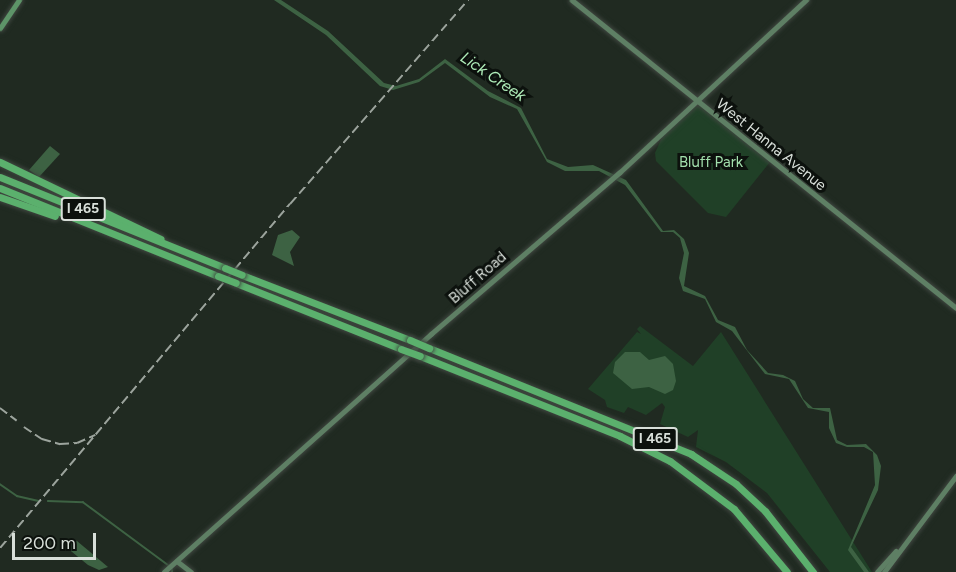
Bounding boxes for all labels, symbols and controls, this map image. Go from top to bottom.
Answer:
water label: Lick Creek [457,48,529,106]
street label: West Hanna Avenue [712,95,830,195]
park label: Bluff Park [679,154,743,172]
road number: I 465 [60,198,106,220]
street label: Bluff Road [446,248,510,308]
road number: I 465 [632,428,678,450]
scale bar [15,521,99,559]
text: 200 m [23,532,76,554]

